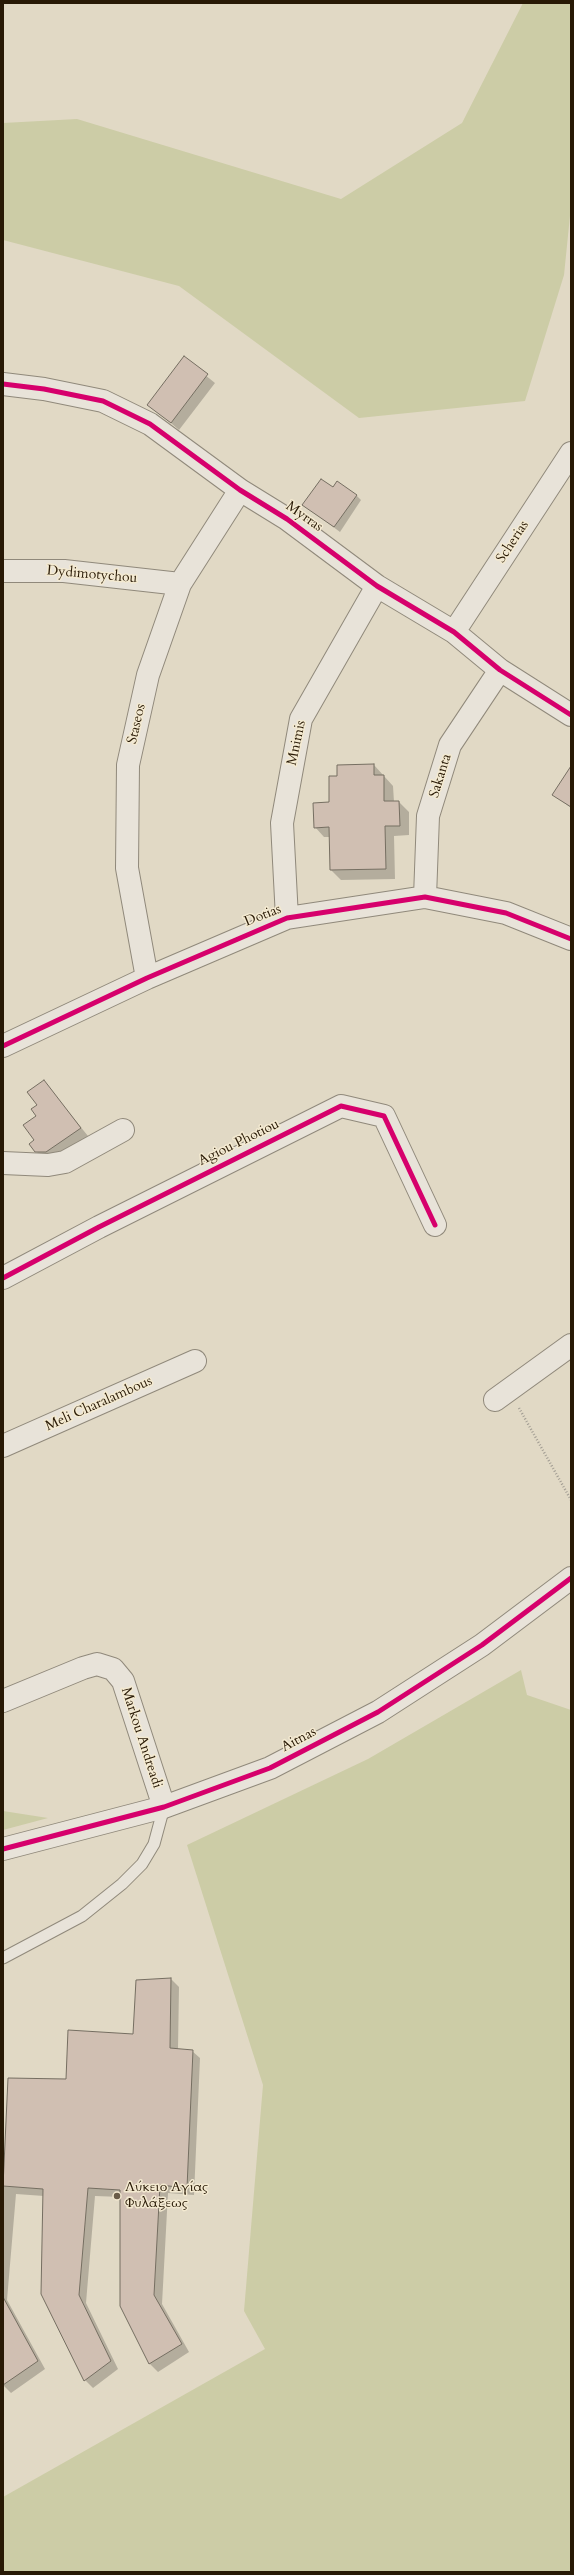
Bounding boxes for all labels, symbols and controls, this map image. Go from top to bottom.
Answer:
street label: Myrras [282,498,326,536]
street label: Scherias [493,518,533,566]
street label: Dydimotychou [46,563,138,587]
street label: Staseos [124,702,150,746]
street label: Mnimis [284,719,310,767]
street label: Sakanta [426,752,456,800]
street label: Dotias [242,901,284,931]
street label: Agiou Photiou [196,1116,282,1170]
street label: Meli Charalambous [43,1373,155,1435]
street label: Markou Andreadi [117,1685,165,1791]
street label: Aitnas [279,1724,319,1756]
place label: Λύκειο Αγίας Φυλάξεως [125,2180,208,2212]
marker: Λύκειο Αγίας Φυλάξεως [112,2191,122,2201]

